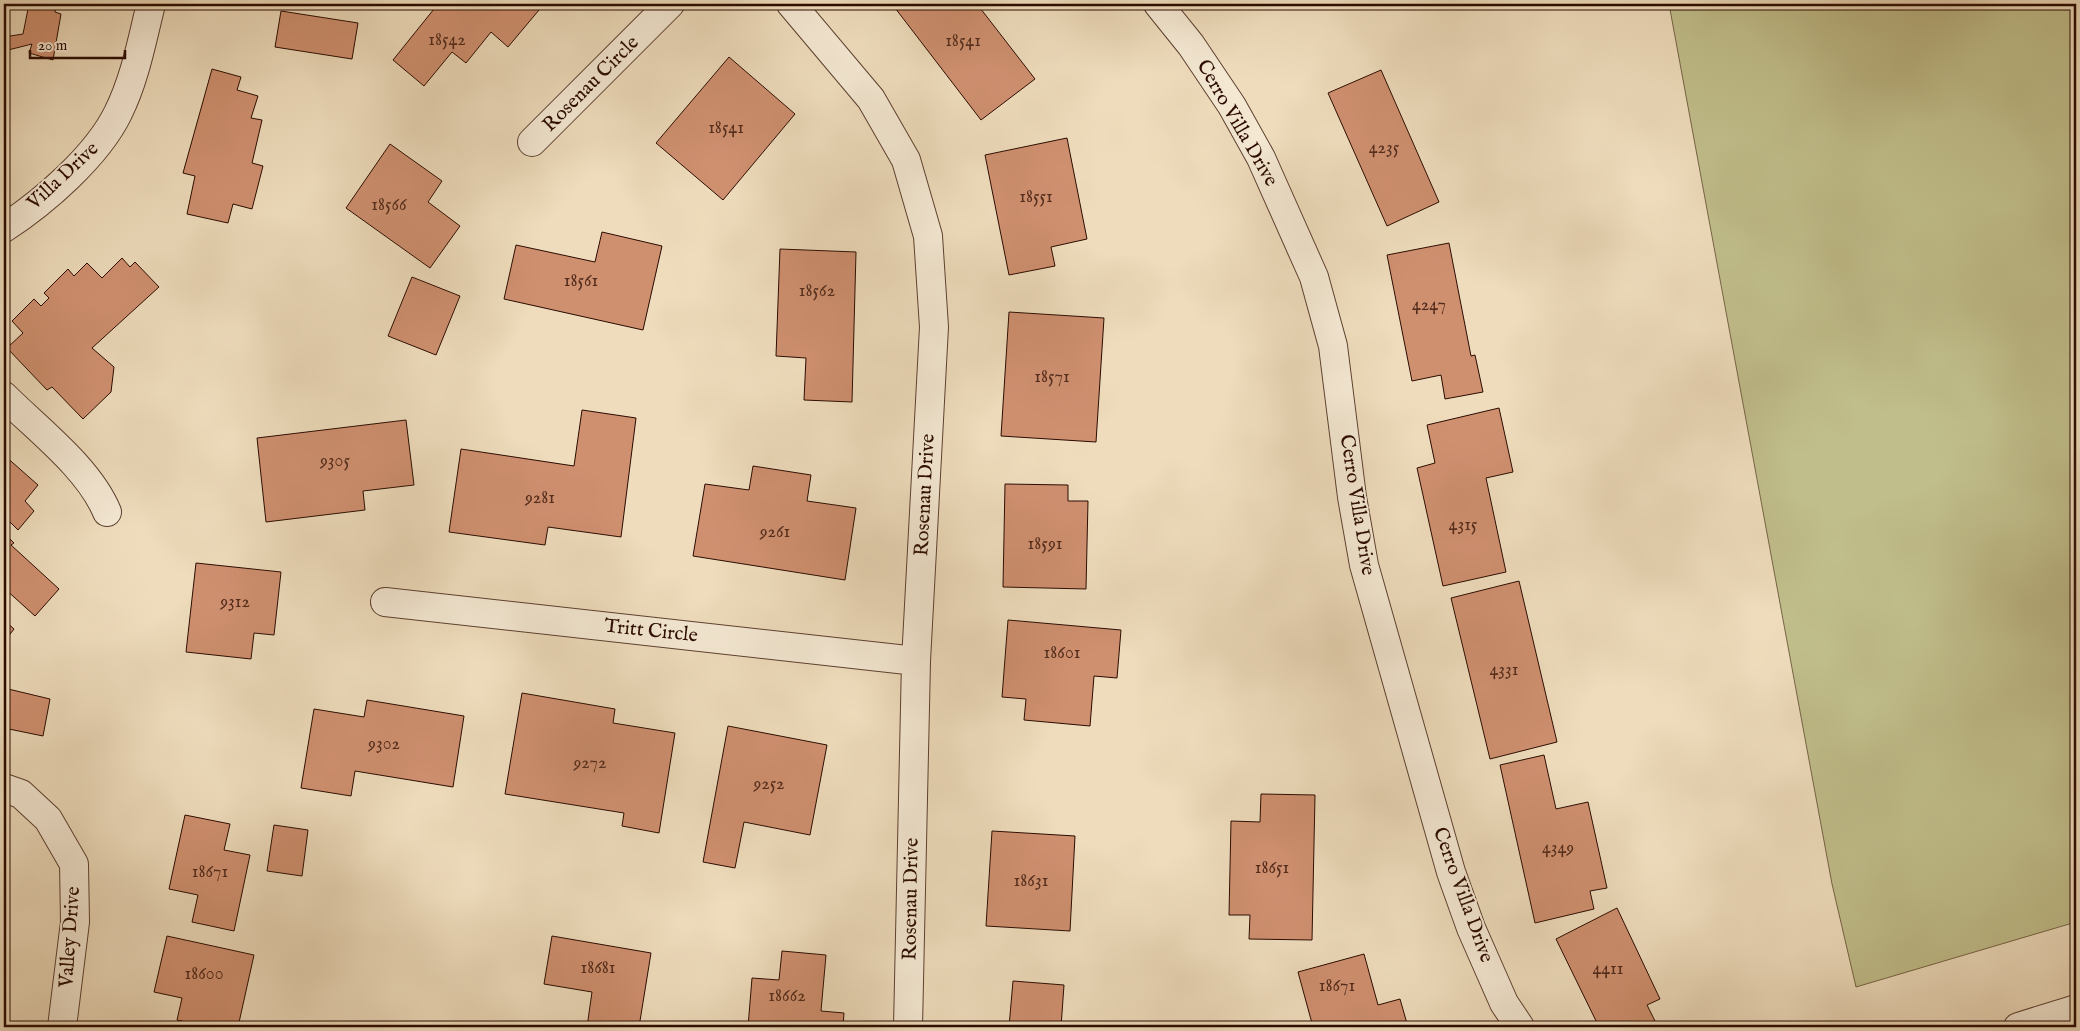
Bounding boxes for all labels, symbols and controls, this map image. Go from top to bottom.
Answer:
scale bar [30,28,125,60]
house number: 18542 [428,29,466,52]
house number: 18541 [945,30,981,53]
street label: Rosenau Circle [538,31,644,137]
text: 20 m [38,36,68,55]
street label: Cerro Villa Drive [1191,55,1283,191]
house number: 18541 [708,117,744,140]
street label: Villa Drive [21,137,104,216]
house number: 4235 [1369,137,1400,160]
house number: 18551 [1019,186,1053,209]
house number: 18566 [371,194,407,217]
house number: 18561 [564,270,598,293]
house number: 18562 [799,280,835,303]
house number: 4247 [1412,294,1446,317]
house number: 18571 [1034,366,1070,389]
street label: Rosenau Drive [909,433,941,557]
street label: Cerro Villa Drive [1334,433,1380,577]
house number: 9305 [319,450,350,473]
house number: 9281 [524,487,555,510]
house number: 4315 [1449,514,1478,537]
house number: 9261 [759,521,790,544]
house number: 18591 [1028,533,1062,556]
house number: 9312 [219,591,250,614]
street label: Tritt Circle [603,614,699,648]
house number: 18601 [1044,642,1080,665]
house number: 4331 [1490,659,1518,682]
house number: 9302 [367,733,400,756]
house number: 9272 [573,752,606,775]
house number: 9252 [752,773,785,796]
street label: Cerro Villa Drive [1427,824,1499,966]
street label: Rosenau Drive [897,837,925,961]
house number: 4349 [1542,837,1574,860]
house number: 18651 [1255,857,1289,880]
house number: 18671 [192,861,228,884]
house number: 18631 [1014,870,1048,893]
street label: Valley Drive [54,886,86,989]
house number: 18681 [580,957,616,980]
house number: 4411 [1592,958,1624,981]
house number: 18600 [184,963,224,986]
house number: 18671 [1319,975,1355,998]
house number: 18662 [768,985,806,1008]

